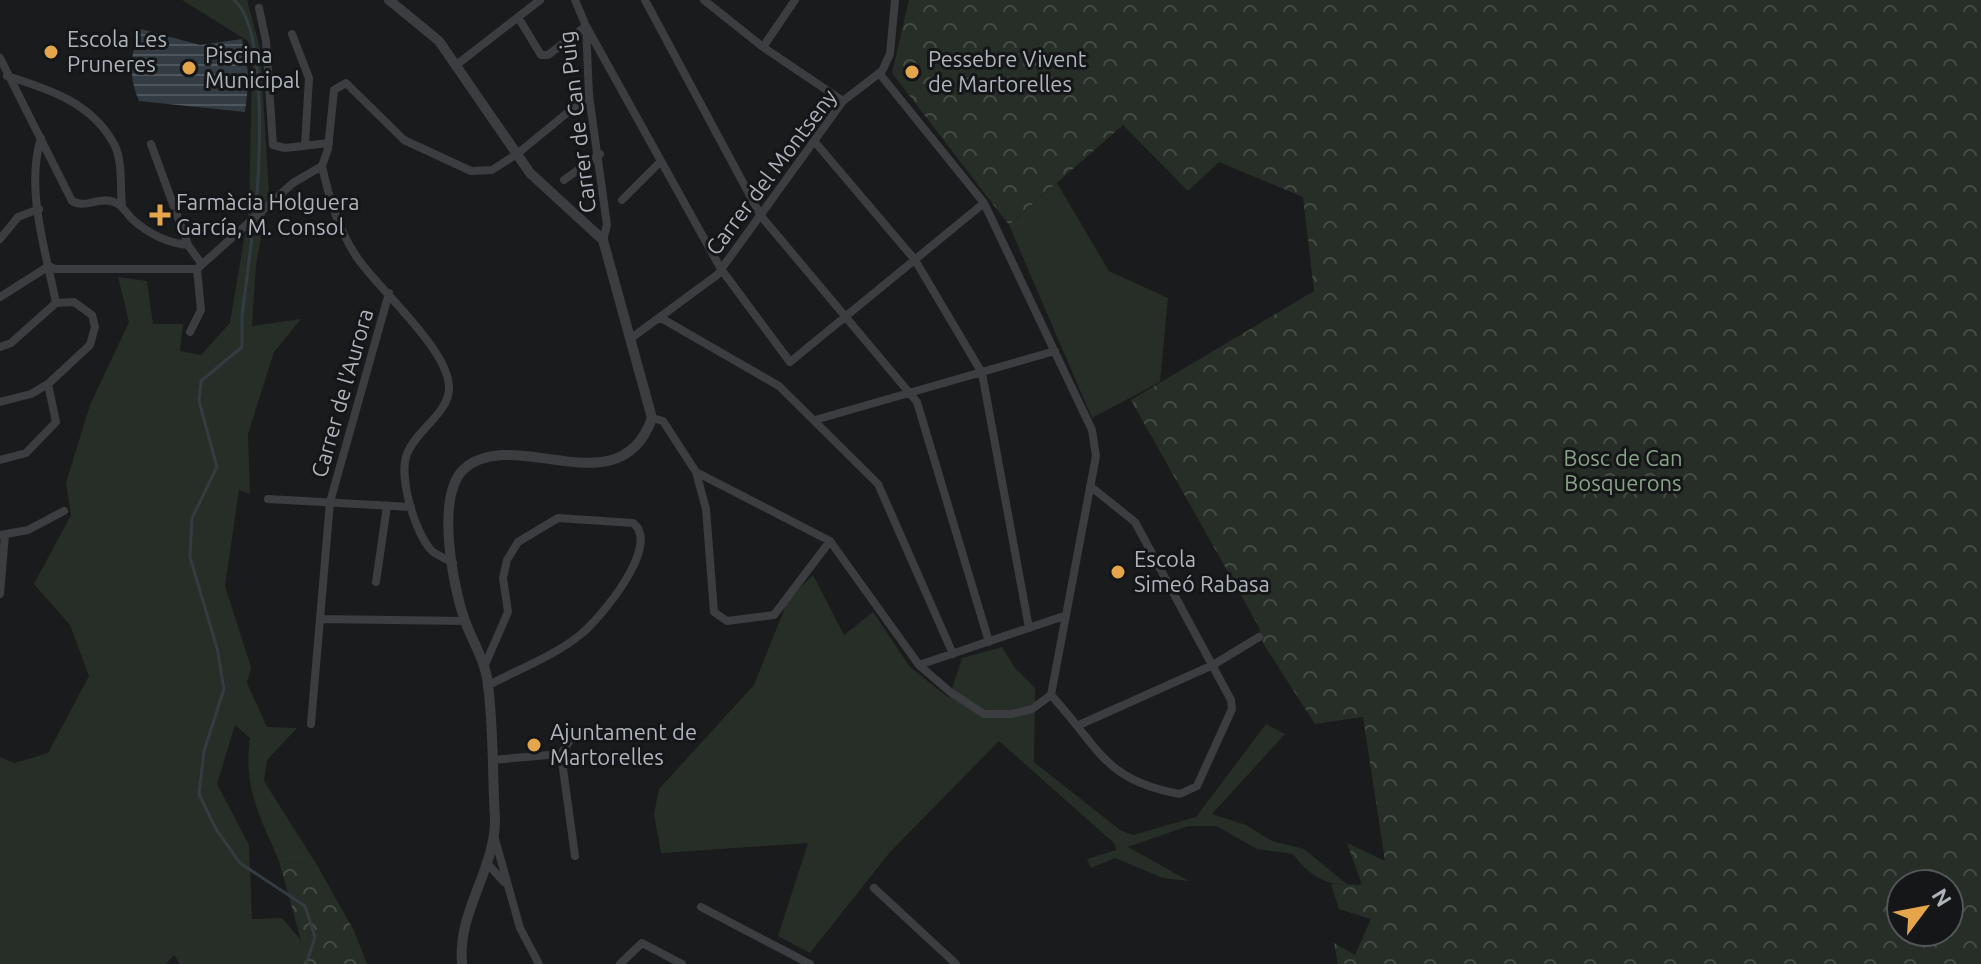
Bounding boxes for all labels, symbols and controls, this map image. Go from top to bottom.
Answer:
place label: Escola Les Pruneres [67,26,167,76]
street label: Carrer de Can Puig [553,30,600,214]
place label: Piscina Municipal [205,42,300,92]
marker: Escola Les Pruneres [42,43,60,61]
place label: Pessebre Vivent de Martorelles [928,46,1087,96]
marker: Piscina Municipal [180,59,198,77]
marker: Pessebre Vivent de Martorelles [903,63,921,81]
street label: Carrer del Montseny [700,84,841,259]
place label: Farmàcia Holguera García, M. Consol [176,189,360,239]
marker: Farmàcia Holguera García, M. Consol [151,206,169,224]
street label: Carrer de l'Aurora [305,306,378,480]
park label: Bosc de Can Bosquerons [1563,445,1683,495]
place label: Escola Simeó Rabasa [1134,546,1270,596]
marker: Escola Simeó Rabasa [1109,563,1127,581]
place label: Ajuntament de Martorelles [550,719,697,769]
marker: Ajuntament de Martorelles [525,736,543,754]
north arrow [1885,868,1965,948]
text: N [1927,884,1957,911]

